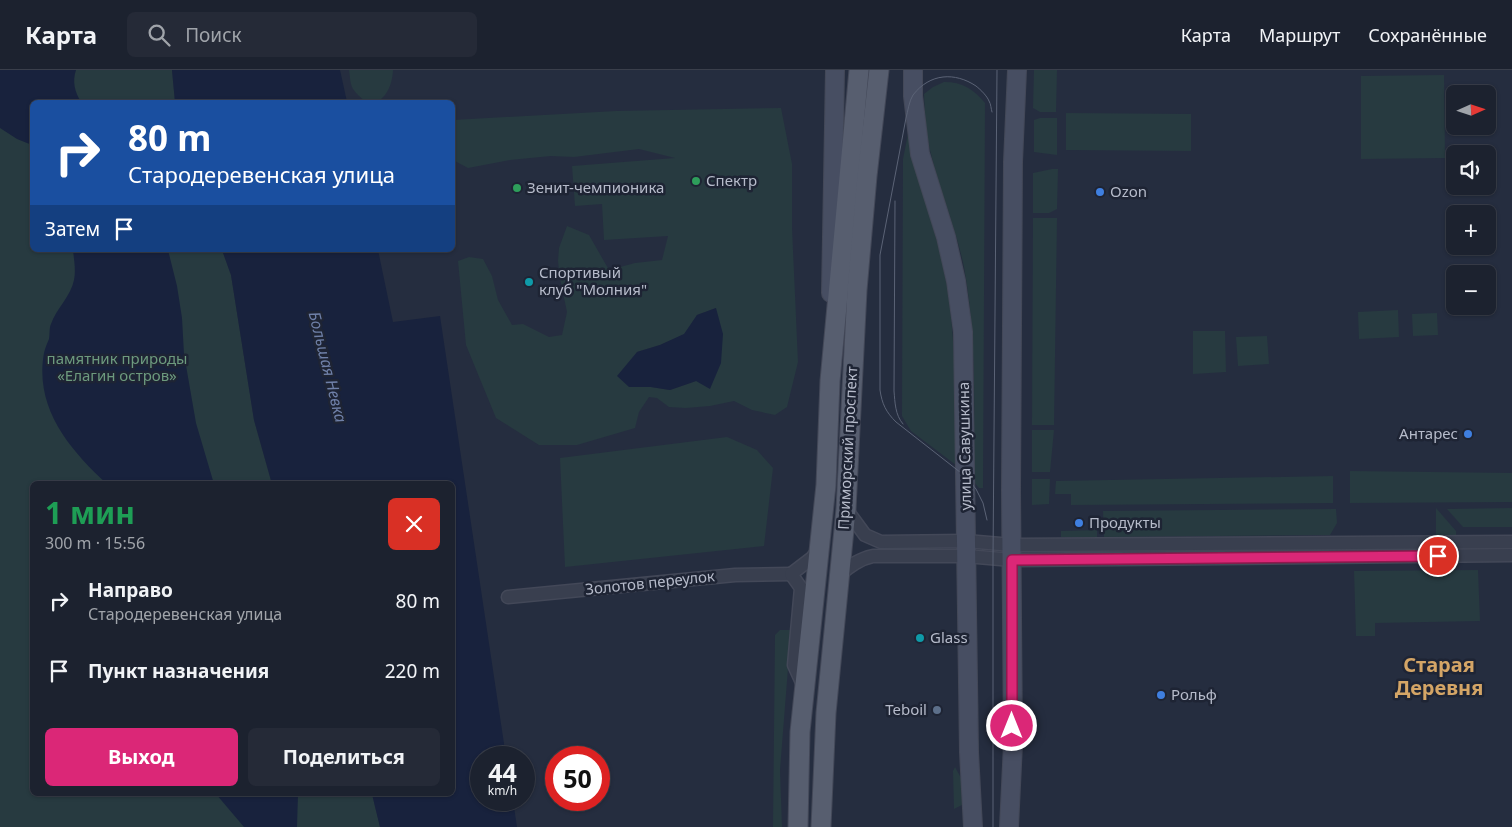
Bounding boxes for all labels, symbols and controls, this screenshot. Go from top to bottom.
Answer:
search box [127,12,477,57]
text: Карта [25,18,97,51]
icon: search [145,21,173,49]
text: Поиск [185,22,242,48]
text: Карта [1181,23,1231,47]
text: Маршрут [1259,23,1340,47]
text: Сохранённые [1368,23,1487,47]
north arrow [1446,85,1496,135]
map controls [1446,85,1496,315]
text: 80 m [128,114,211,161]
icon: right [45,120,110,185]
button: sound [1446,145,1496,195]
text: Стародеревенская улица [128,159,395,189]
place label: Спектр [706,170,757,190]
marker: Спектр [690,175,702,187]
place label: Зенит-чемпионика [527,177,664,197]
place label: Ozon [1110,181,1147,201]
marker: Зенит-чемпионика [511,182,523,194]
marker: Ozon [1094,186,1106,198]
button: + [1446,205,1496,255]
icon: arrive [110,215,138,243]
text: Затем [45,216,100,242]
place label: Спортивый клуб "Молния" [539,262,647,299]
button: − [1446,265,1496,315]
marker: Спортивый клуб "Молния" [523,276,535,288]
water label: Большая Невка [304,309,352,425]
park label: памятник природы «Елагин остров» [47,348,187,385]
street label: Приморский проспект [833,366,861,530]
street label: улица Савушкина [953,382,975,510]
place label: Антарес [1399,423,1458,443]
marker: Антарес [1462,428,1474,440]
text: 1 мин [45,492,135,533]
button: close [388,498,440,550]
place label: Продукты [1089,512,1161,532]
marker: Продукты [1073,517,1085,529]
text: 300 m · 15:56 [45,532,145,554]
pin [1417,535,1459,577]
icon: arrive [1424,542,1452,570]
street label: Золотов переулок [584,565,716,599]
text: Направо [88,577,173,603]
icon: right [45,587,73,615]
text: 80 m [396,588,440,614]
text: Стародеревенская улица [88,603,282,625]
place label: Glass [930,627,968,647]
marker: Glass [914,632,926,644]
district label: Старая Деревня [1395,651,1483,701]
icon: arrive [45,657,73,685]
text: Пункт назначения [88,658,269,684]
text: 220 m [385,658,440,684]
place label: Рольф [1171,684,1217,704]
marker: Рольф [1155,689,1167,701]
place label: Teboil [885,699,927,719]
position arrow [985,699,1037,751]
marker: Teboil [931,704,943,716]
button: Выход [45,728,238,786]
button: Поделиться [248,728,440,786]
speed limit sign: 50 [545,746,610,811]
text: 44 [488,755,517,789]
text: km/h [488,782,517,799]

